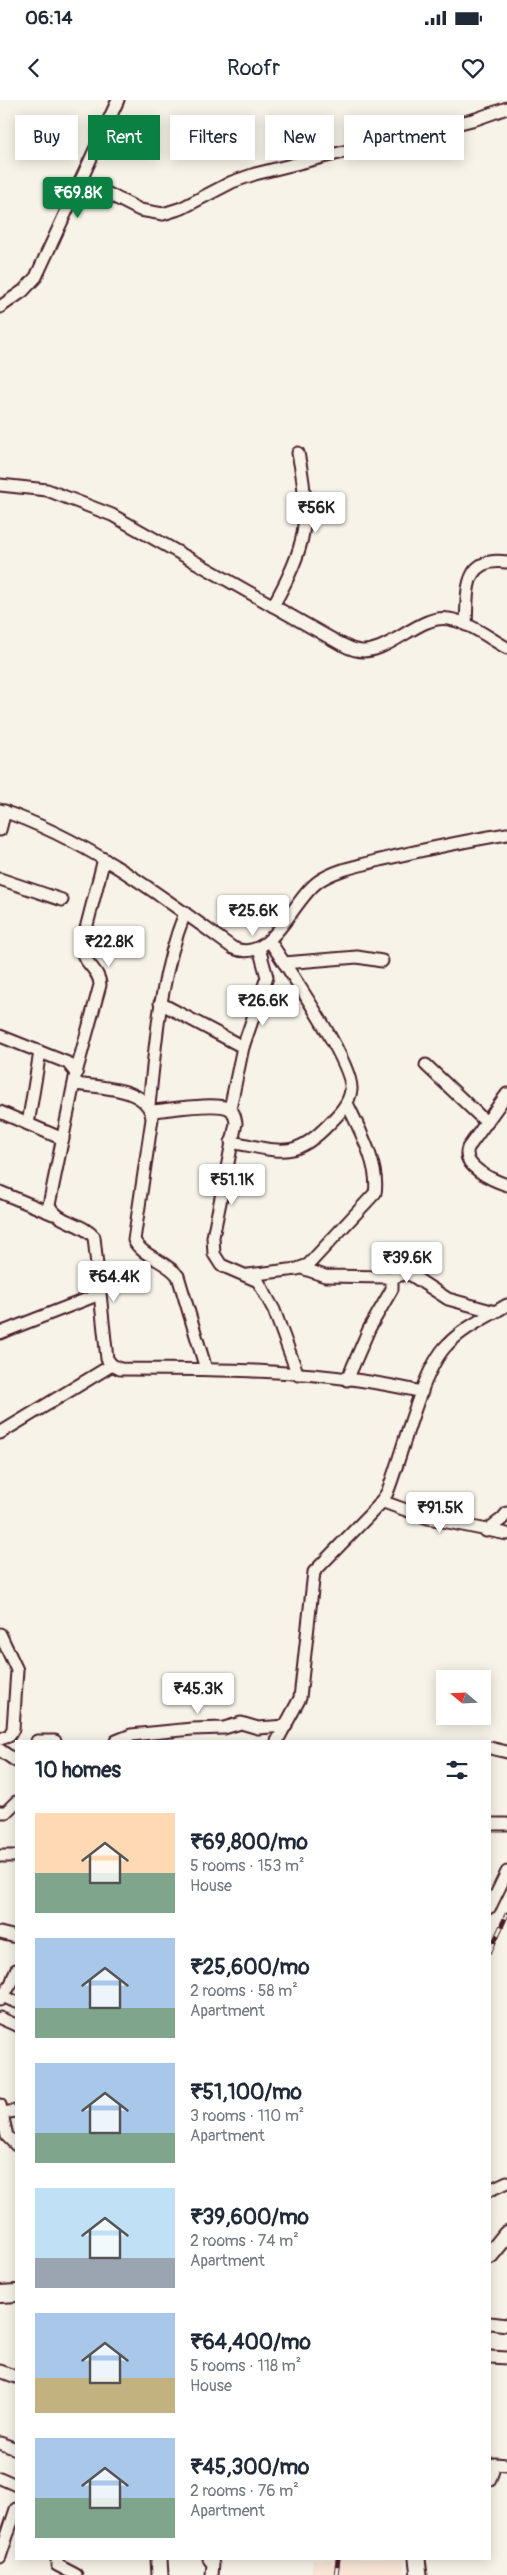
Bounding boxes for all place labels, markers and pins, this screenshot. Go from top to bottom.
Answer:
pin: ₹69.8K [37,176,119,219]
pin: ₹56K [286,492,346,534]
pin: ₹25.6K [212,894,294,937]
pin: ₹22.8K [68,926,150,968]
pin: ₹26.6K [222,984,304,1027]
pin: ₹51.1K [191,1164,273,1206]
pin: ₹39.6K [366,1242,448,1284]
pin: ₹64.4K [73,1260,155,1303]
pin: ₹91.5K [399,1492,481,1534]
pin: ₹45.3K [157,1672,239,1715]

